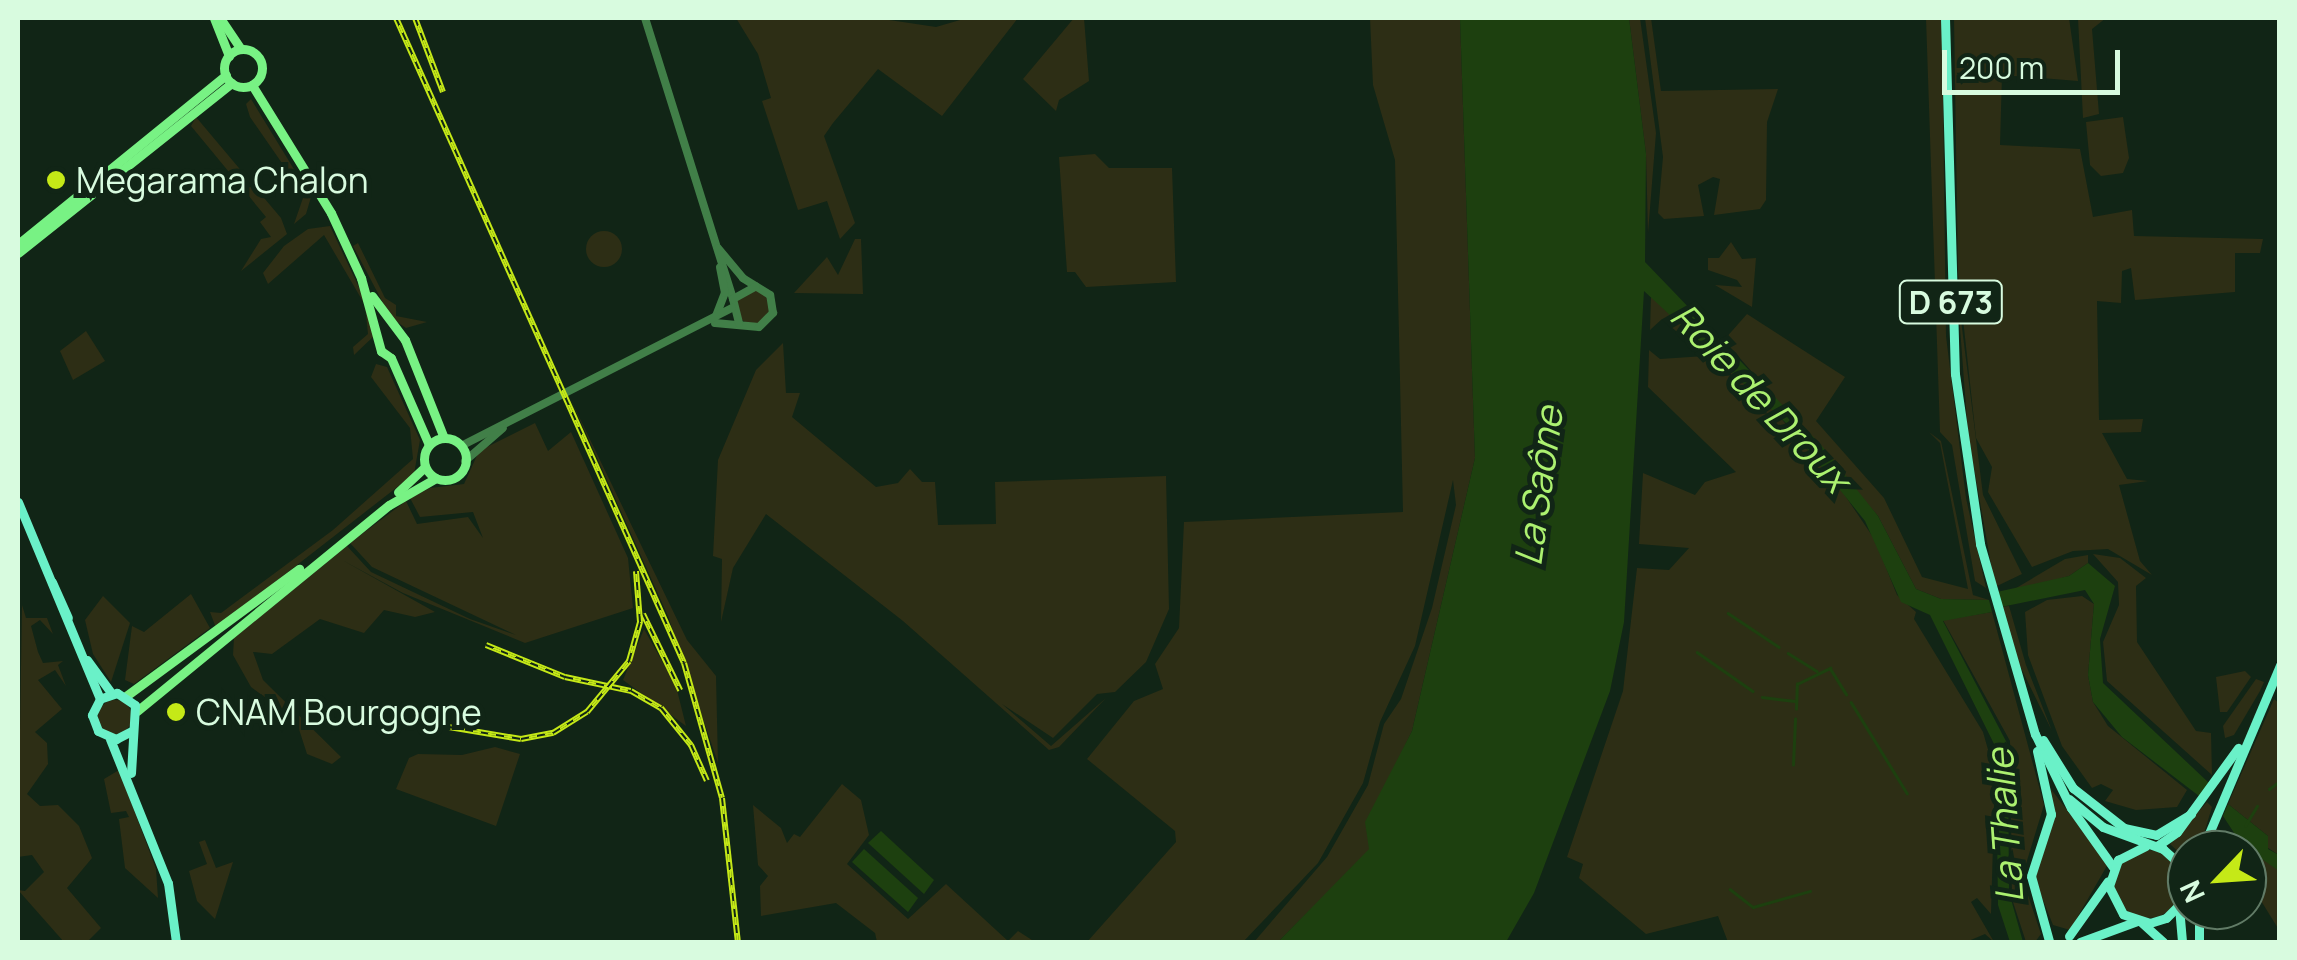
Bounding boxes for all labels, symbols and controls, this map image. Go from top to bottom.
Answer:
scale bar [1947,30,2124,92]
text: 200 m [1959,47,2044,88]
place label: Megarama Chalon [76,159,368,201]
marker: Megarama Chalon [45,169,67,191]
road number: D 673 [1898,275,2004,329]
water label: Roie de Droux [1662,293,1860,501]
water label: La Saône [1504,404,1572,568]
place label: CNAM Bourgogne [196,691,482,733]
marker: CNAM Bourgogne [165,701,187,723]
water label: La Thalie [1976,747,2032,905]
north arrow [2167,830,2267,930]
text: N [2170,875,2213,909]

